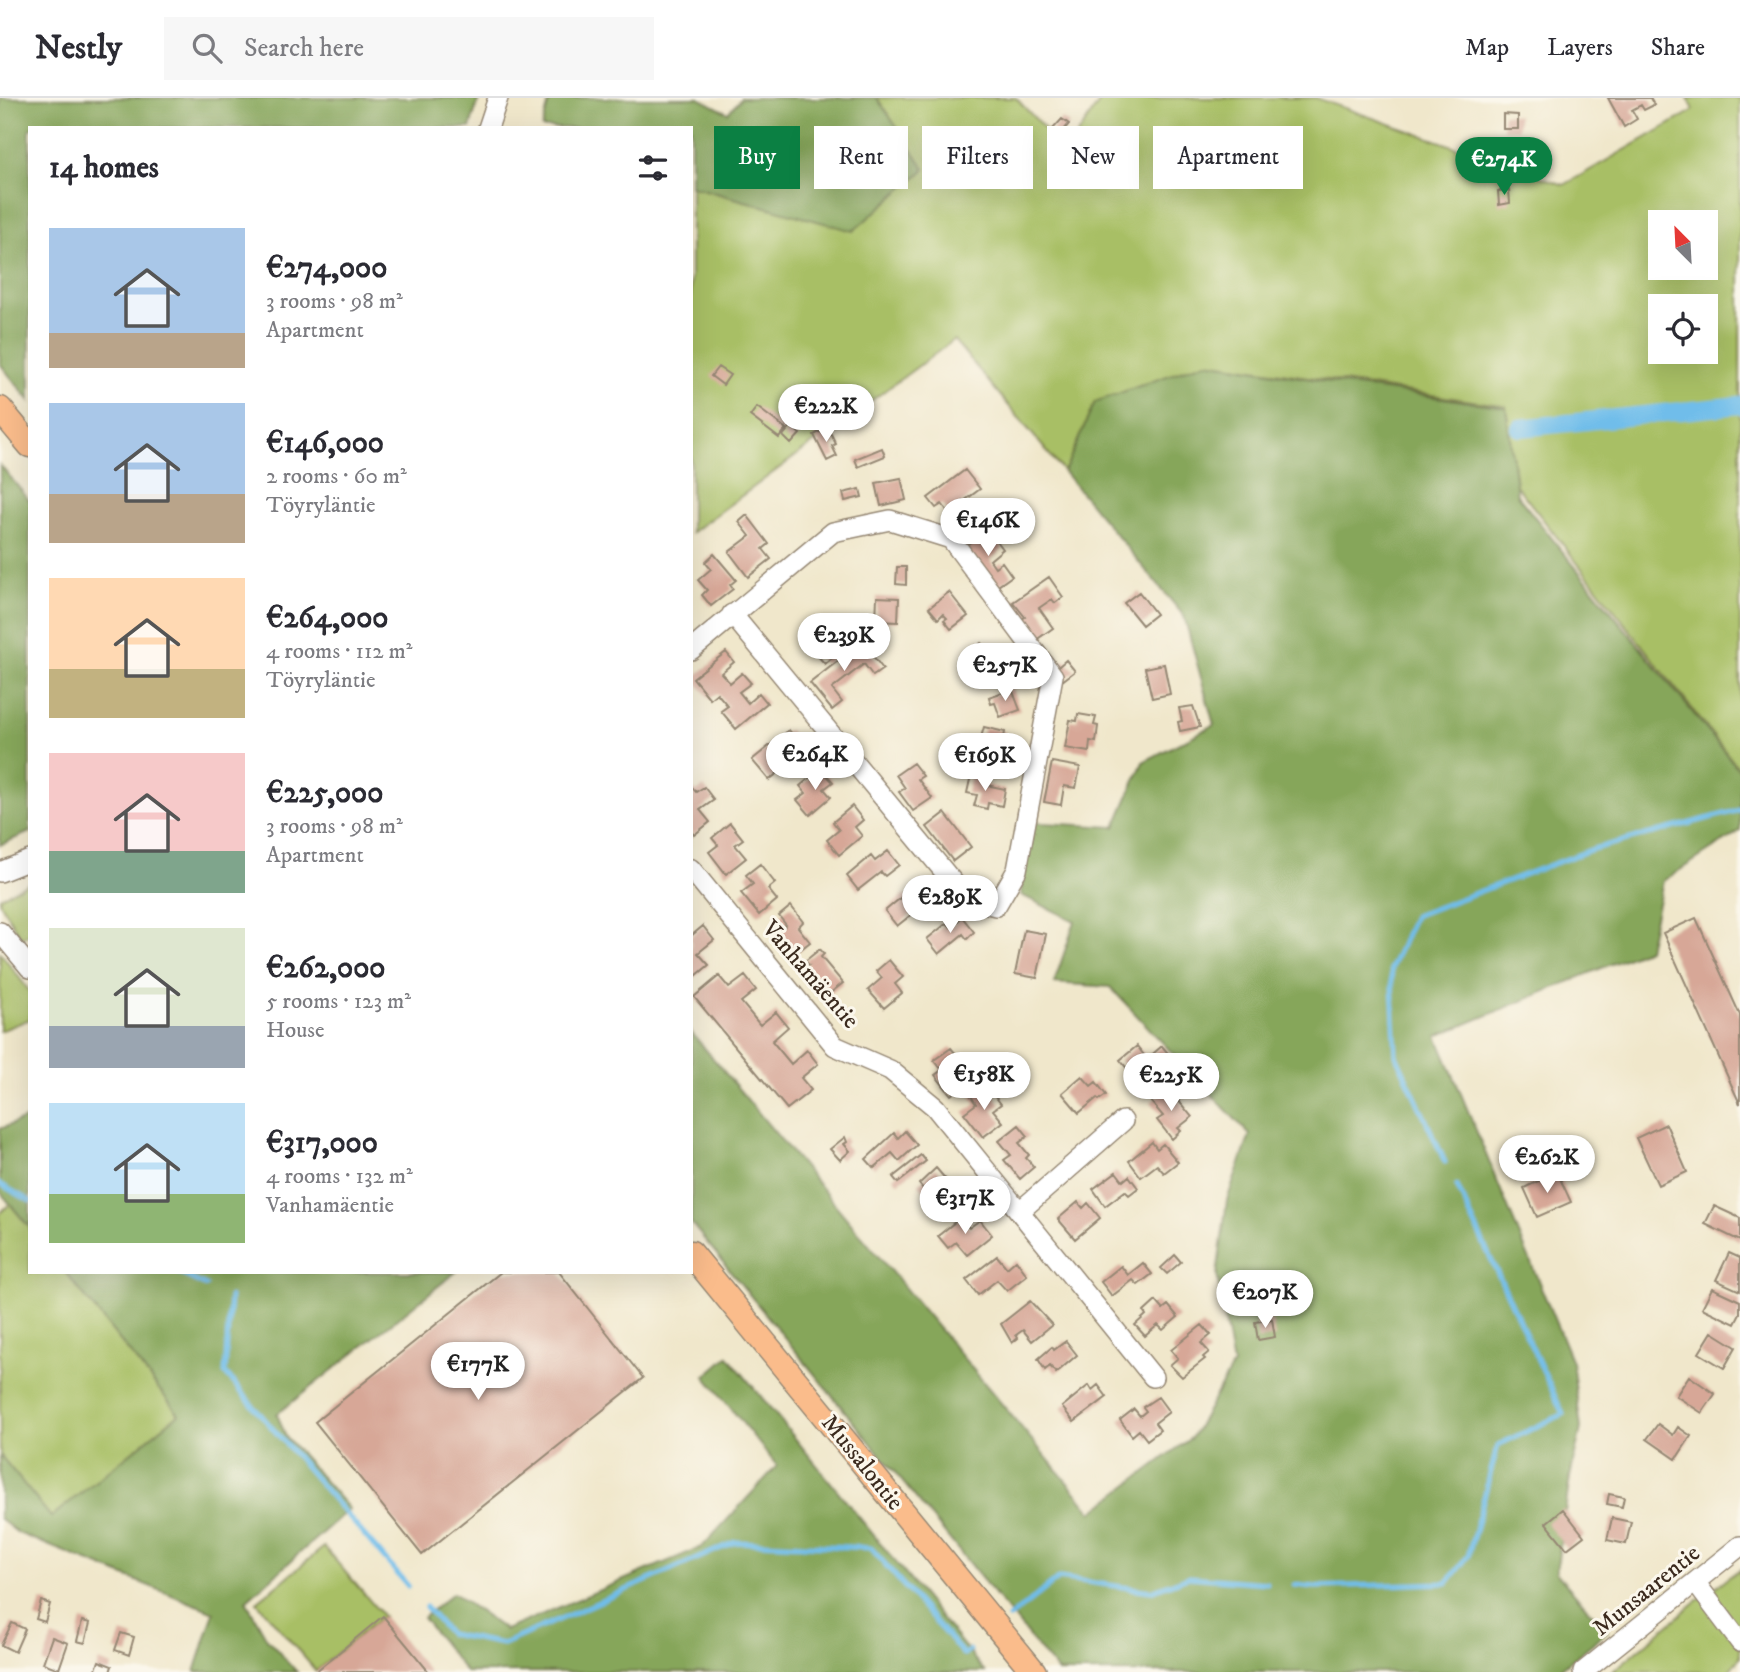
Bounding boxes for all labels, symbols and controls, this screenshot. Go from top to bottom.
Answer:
search box [164,17,654,80]
text: Nestly [35,28,122,69]
icon: search [188,29,226,67]
text: Search here [244,32,364,65]
text: Map [1465,33,1509,63]
text: Layers [1547,33,1613,63]
text: Share [1651,33,1705,63]
chip: Buy [714,126,800,189]
chip: Rent [814,126,908,189]
chip: Filters [922,126,1033,189]
chip: New [1047,126,1139,189]
chip: Apartment [1153,126,1303,189]
pin: €274K [1455,138,1553,197]
text: €274K [1471,145,1537,174]
icon: filters [634,149,672,187]
text: 14 homes [49,150,159,187]
north arrow [1648,210,1718,280]
map controls [1648,210,1718,364]
text: €274,000 [266,250,387,287]
icon: home [105,256,189,340]
text: 3 rooms · 98 m² [266,287,403,316]
button: locate [1648,294,1718,364]
text: Apartment [266,316,364,345]
pin: €222K [777,384,875,444]
text: €222K [794,392,858,421]
text: €146,000 [266,425,384,462]
icon: home [105,431,189,515]
text: 2 rooms · 60 m² [266,462,407,491]
text: Töyryläntie [266,491,375,520]
pin: €146K [939,498,1037,558]
text: €146K [956,506,1020,535]
text: €264,000 [266,600,388,637]
icon: home [105,606,189,690]
pin: €239K [795,614,893,673]
text: €239K [814,621,875,650]
text: 4 rooms · 112 m² [266,637,413,666]
pin: €257K [956,644,1054,703]
text: €257K [973,651,1037,680]
text: Töyryläntie [266,666,375,695]
pin: €264K [766,732,864,792]
pin: €169K [936,734,1034,793]
text: €264K [782,740,848,769]
text: €169K [954,741,1016,770]
text: €225,000 [266,775,383,812]
icon: home [105,781,189,865]
text: 3 rooms · 98 m² [266,812,403,841]
text: Apartment [266,841,364,870]
pin: €289K [901,876,999,935]
text: €289K [918,883,982,912]
street label: Vanhamäentie [754,914,865,1035]
text: €262,000 [266,950,386,987]
icon: home [105,956,189,1040]
text: 5 rooms · 123 m² [266,987,411,1016]
text: House [266,1016,324,1045]
pin: €158K [935,1052,1033,1112]
pin: €225K [1122,1054,1220,1113]
text: €158K [954,1060,1014,1089]
text: €225K [1139,1061,1203,1090]
text: €317,000 [266,1125,378,1162]
icon: home [105,1131,189,1215]
pin: €262K [1498,1136,1596,1195]
text: €262K [1515,1143,1579,1172]
text: 4 rooms · 132 m² [266,1162,413,1191]
pin: €317K [916,1176,1014,1236]
text: €317K [936,1184,994,1213]
text: Vanhamäentie [266,1191,394,1220]
pin: €207K [1216,1270,1314,1330]
text: €207K [1232,1278,1298,1307]
pin: €177K [429,1342,527,1402]
text: €177K [447,1350,509,1379]
street label: Mussalontie [815,1409,910,1517]
street label: Munsaarentie [1587,1538,1706,1643]

